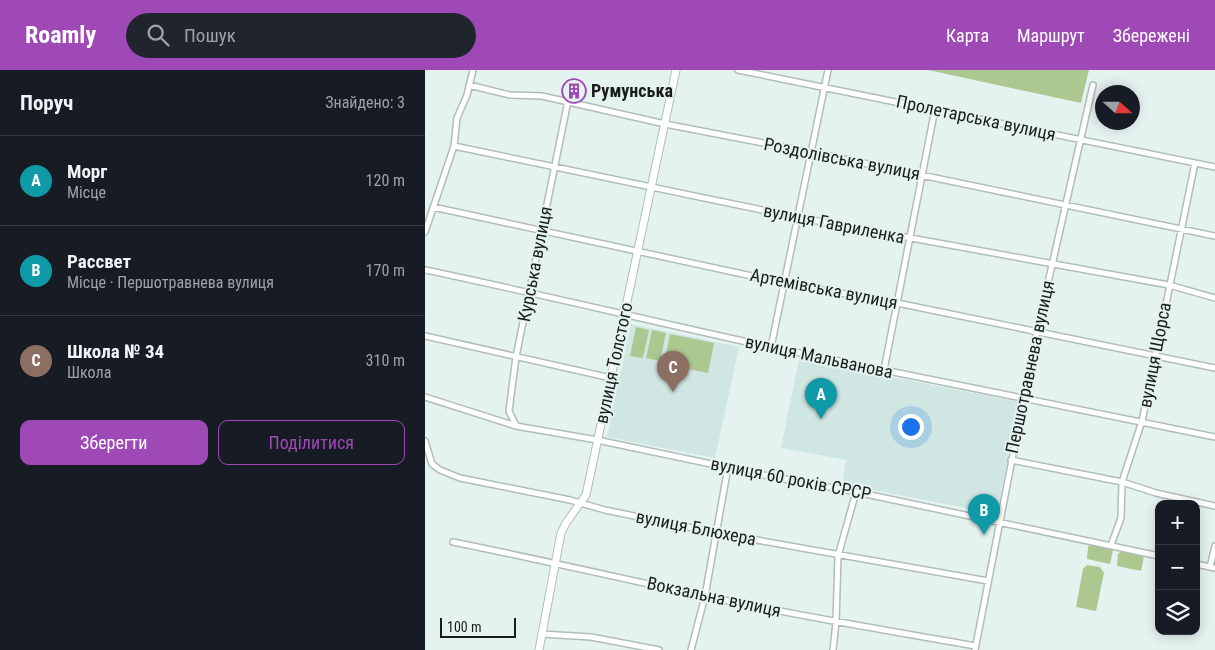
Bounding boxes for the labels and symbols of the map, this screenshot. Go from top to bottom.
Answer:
building icon: Румунська [561,78,587,104]
place label: Румунська [591,80,673,101]
north arrow [1095,85,1140,130]
street label: Пролетарська вулиця [894,90,1058,145]
street label: Роздолівська вулиця [762,133,922,184]
street label: вулиця Гавриленка [762,200,907,248]
street label: Курська вулиця [513,204,556,323]
street label: Артемівська вулиця [749,264,900,313]
street label: Першотравнева вулиця [1001,278,1058,455]
street label: вулиця Толстого [590,300,637,425]
street label: вулиця Щорса [1134,300,1175,409]
street label: вулиця Мальванова [743,331,895,382]
pin: C [657,351,689,392]
pin: A [805,378,837,419]
your location [898,414,924,440]
street label: вулиця 60 років СРСР [709,453,873,504]
pin: B [968,494,1000,535]
street label: вулиця Блюхера [634,506,758,549]
street label: Вокзальна вулиця [645,572,783,621]
scale bar [440,615,516,638]

